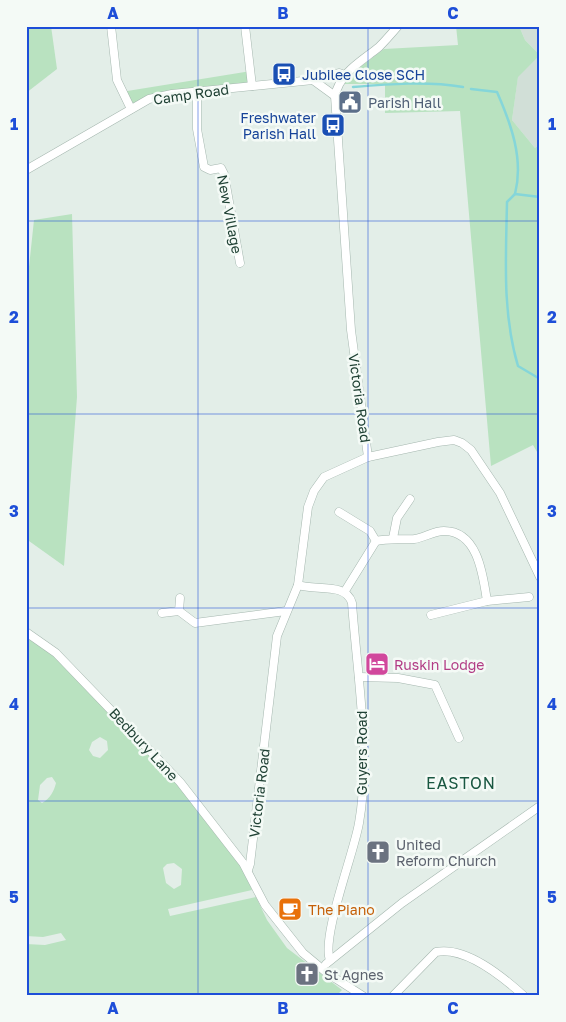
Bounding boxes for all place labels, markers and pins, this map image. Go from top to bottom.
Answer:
bus stop icon: Jubilee Close SCH [271,61,297,87]
place label: Jubilee Close SCH [302,66,425,83]
public building icon: Parish Hall [337,89,363,115]
place label: Parish Hall [368,94,441,111]
place label: Freshwater Parish Hall [240,109,317,142]
bus stop icon: Freshwater Parish Hall [320,112,346,138]
hotel icon: Ruskin Lodge [364,651,390,677]
place label: Ruskin Lodge [394,656,484,673]
place label: United Reform Church [396,836,496,869]
church icon: United Reform Church [365,839,391,865]
cafe icon: The Piano [277,896,303,922]
place label: The Piano [308,901,375,918]
church icon: St Agnes [294,961,320,987]
place label: St Agnes [324,966,384,983]

